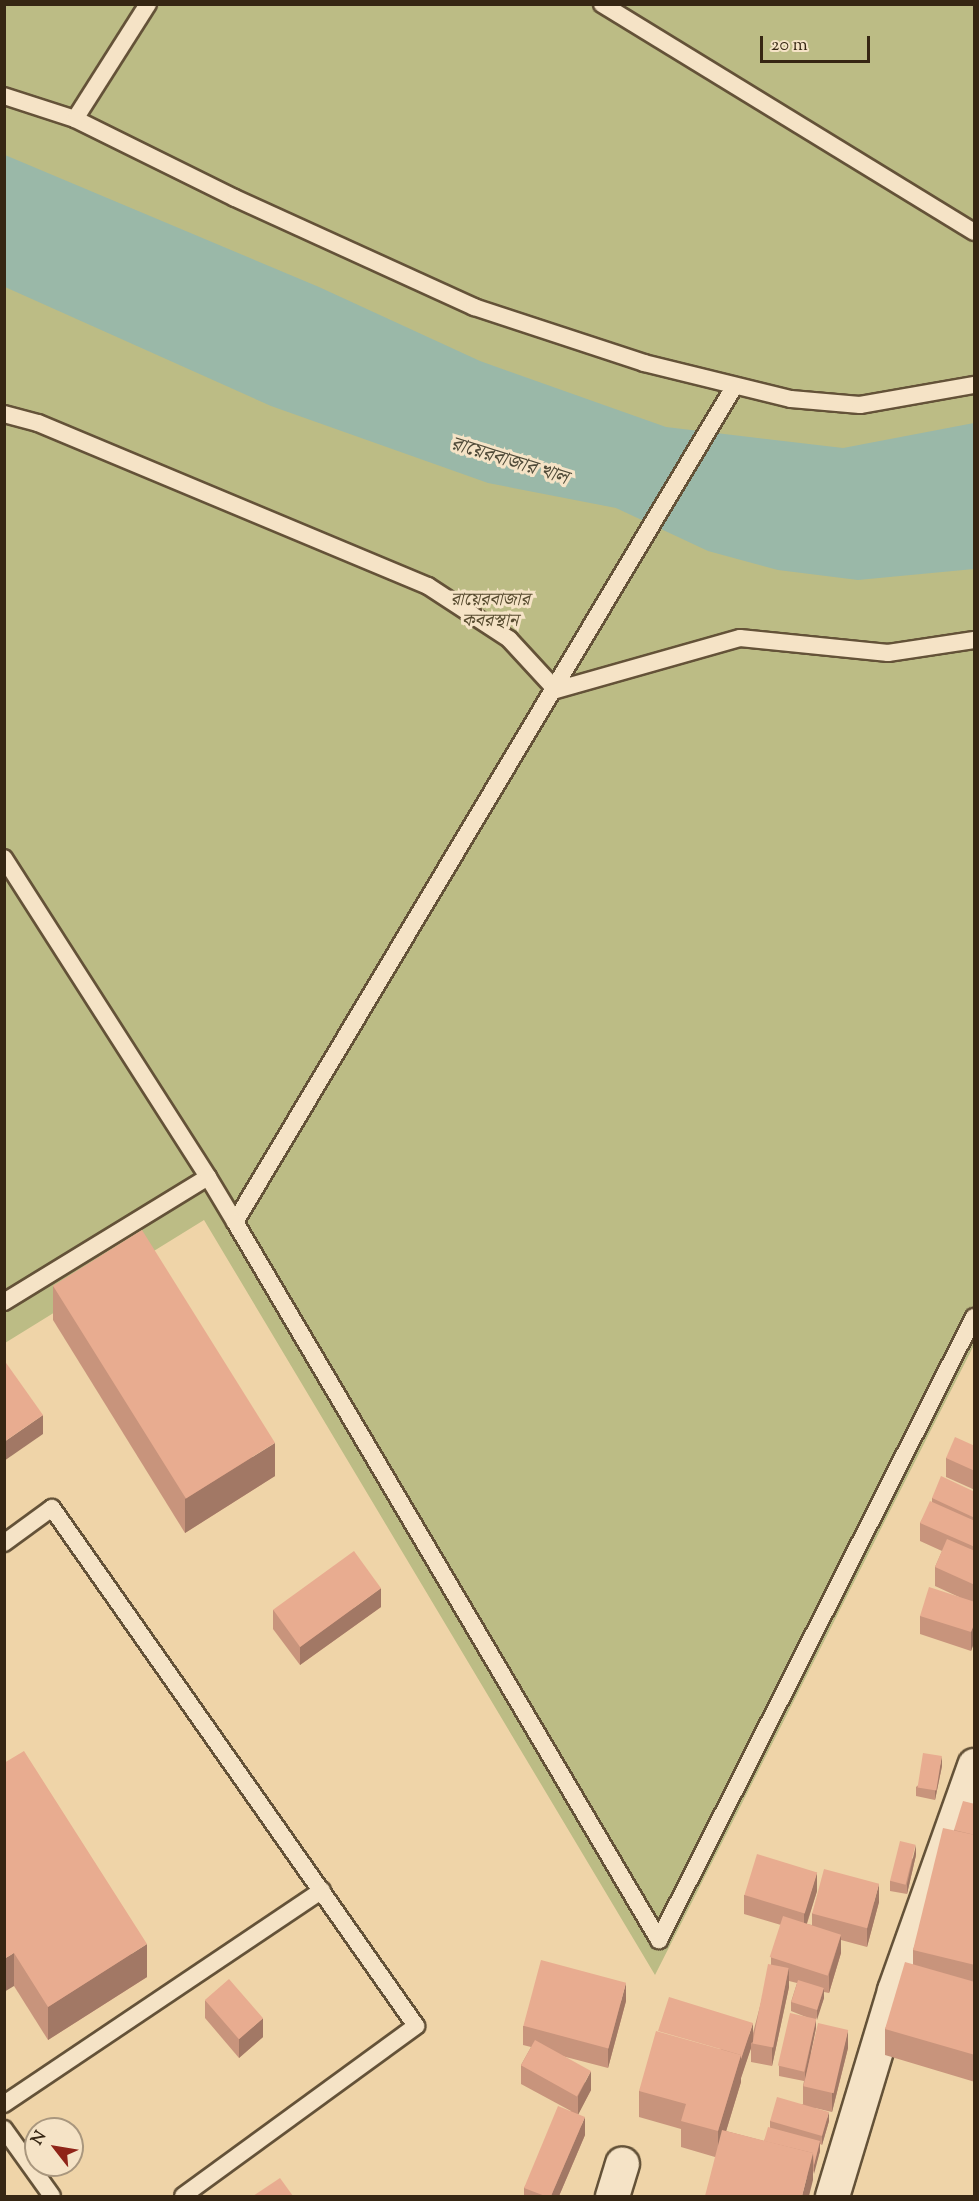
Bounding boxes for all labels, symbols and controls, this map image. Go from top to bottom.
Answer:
scale bar [763,24,872,62]
text: 20 m [771,33,808,59]
water label: রায়েরবাজার খাল [448,433,570,491]
park label: রায়েরবাজার কবরস্থান [450,591,530,634]
north arrow [24,2117,84,2177]
text: N [27,2127,53,2150]

